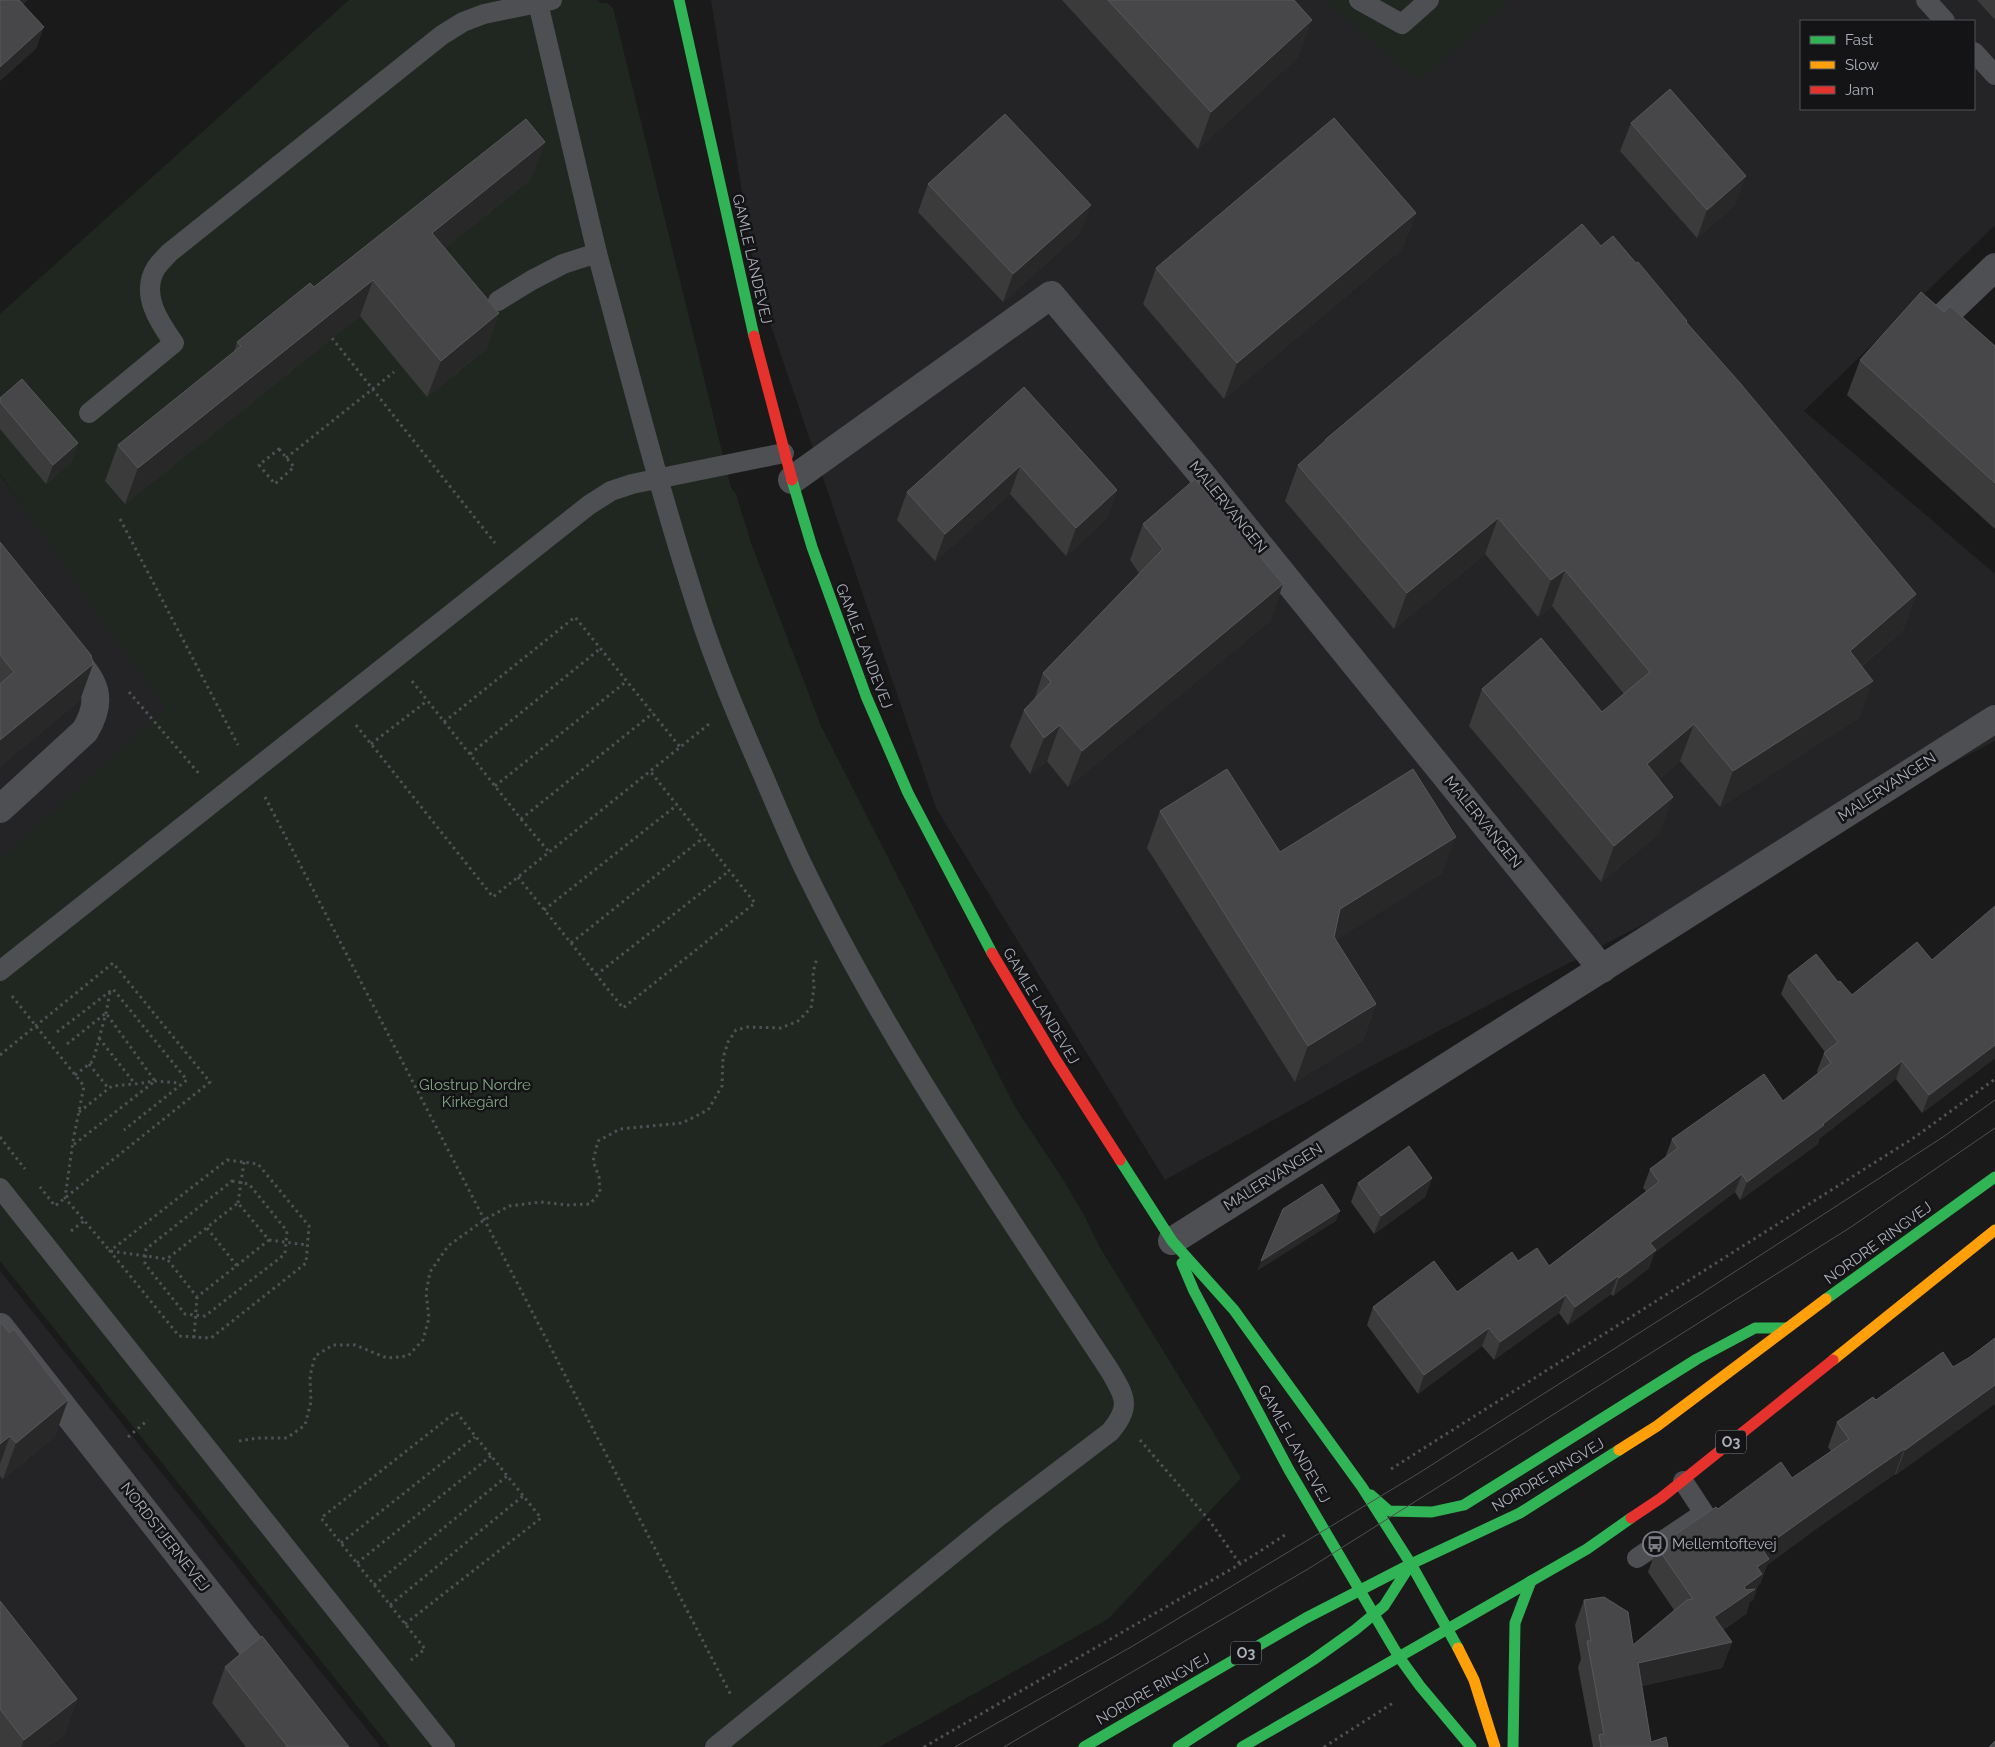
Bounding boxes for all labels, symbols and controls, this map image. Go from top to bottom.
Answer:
legend [1800,20,1975,110]
text: Fast [1845,31,1873,49]
text: Slow [1845,56,1879,74]
text: Jam [1845,81,1874,99]
street label: GAMLE LANDEVEJ [728,192,776,326]
street label: MALERVANGEN [1185,457,1271,557]
street label: GAMLE LANDEVEJ [832,581,896,711]
street label: MALERVANGEN [1835,749,1939,825]
street label: MALERVANGEN [1440,772,1526,872]
street label: GAMLE LANDEVEJ [999,945,1083,1067]
park label: Glostrup Nordre Kirkegård [419,1076,531,1111]
street label: MALERVANGEN [1220,1139,1326,1215]
street label: NORDRE RINGVEJ [1821,1198,1935,1288]
street label: GAMLE LANDEVEJ [1254,1382,1334,1506]
road number: O3 [1716,1430,1746,1454]
street label: NORDRE RINGVEJ [1488,1434,1608,1516]
street label: NORDSTJERNEVEJ [117,1479,213,1595]
bus stop icon: Mellemtoftevej [1642,1531,1668,1557]
place label: Mellemtoftevej [1672,1535,1777,1553]
road number: O3 [1231,1642,1261,1665]
street label: NORDRE RINGVEJ [1093,1649,1213,1729]

